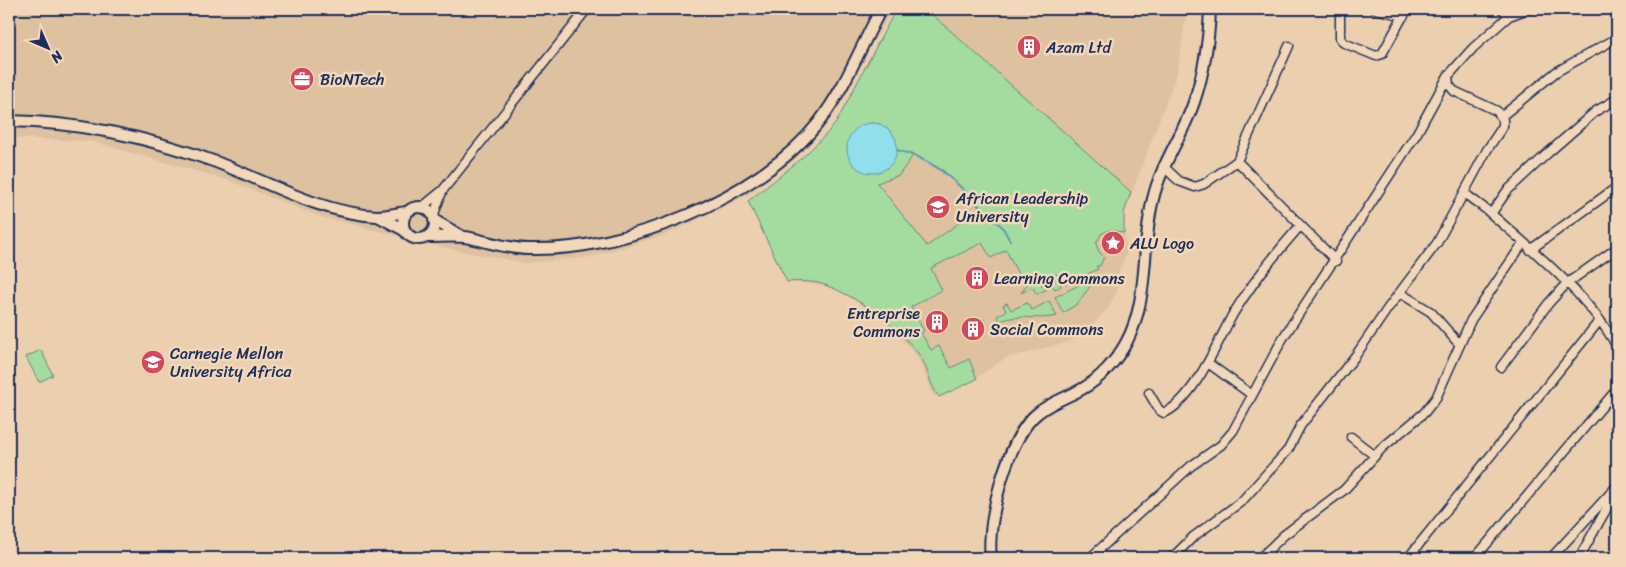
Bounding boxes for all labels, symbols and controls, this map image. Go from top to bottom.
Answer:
north arrow [22,22,72,72]
place label: Azam Ltd [1045,33,1112,62]
building icon: Azam Ltd [1016,34,1042,60]
text: N [44,44,70,69]
place label: BioNTech [320,65,384,94]
office icon: BioNTech [289,66,315,92]
place label: African Leadership University [955,184,1089,231]
school or university icon: African Leadership University [925,194,951,220]
place label: ALU Logo [1129,229,1194,258]
place icon: ALU Logo [1100,230,1126,256]
place label: Learning Commons [994,264,1126,293]
building icon: Learning Commons [964,265,990,291]
place label: Entreprise Commons [847,299,921,346]
building icon: Entreprise Commons [924,309,950,335]
place label: Social Commons [990,315,1104,344]
building icon: Social Commons [960,316,986,342]
place label: Carnegie Mellon University Africa [170,339,293,386]
school or university icon: Carnegie Mellon University Africa [140,349,166,375]

